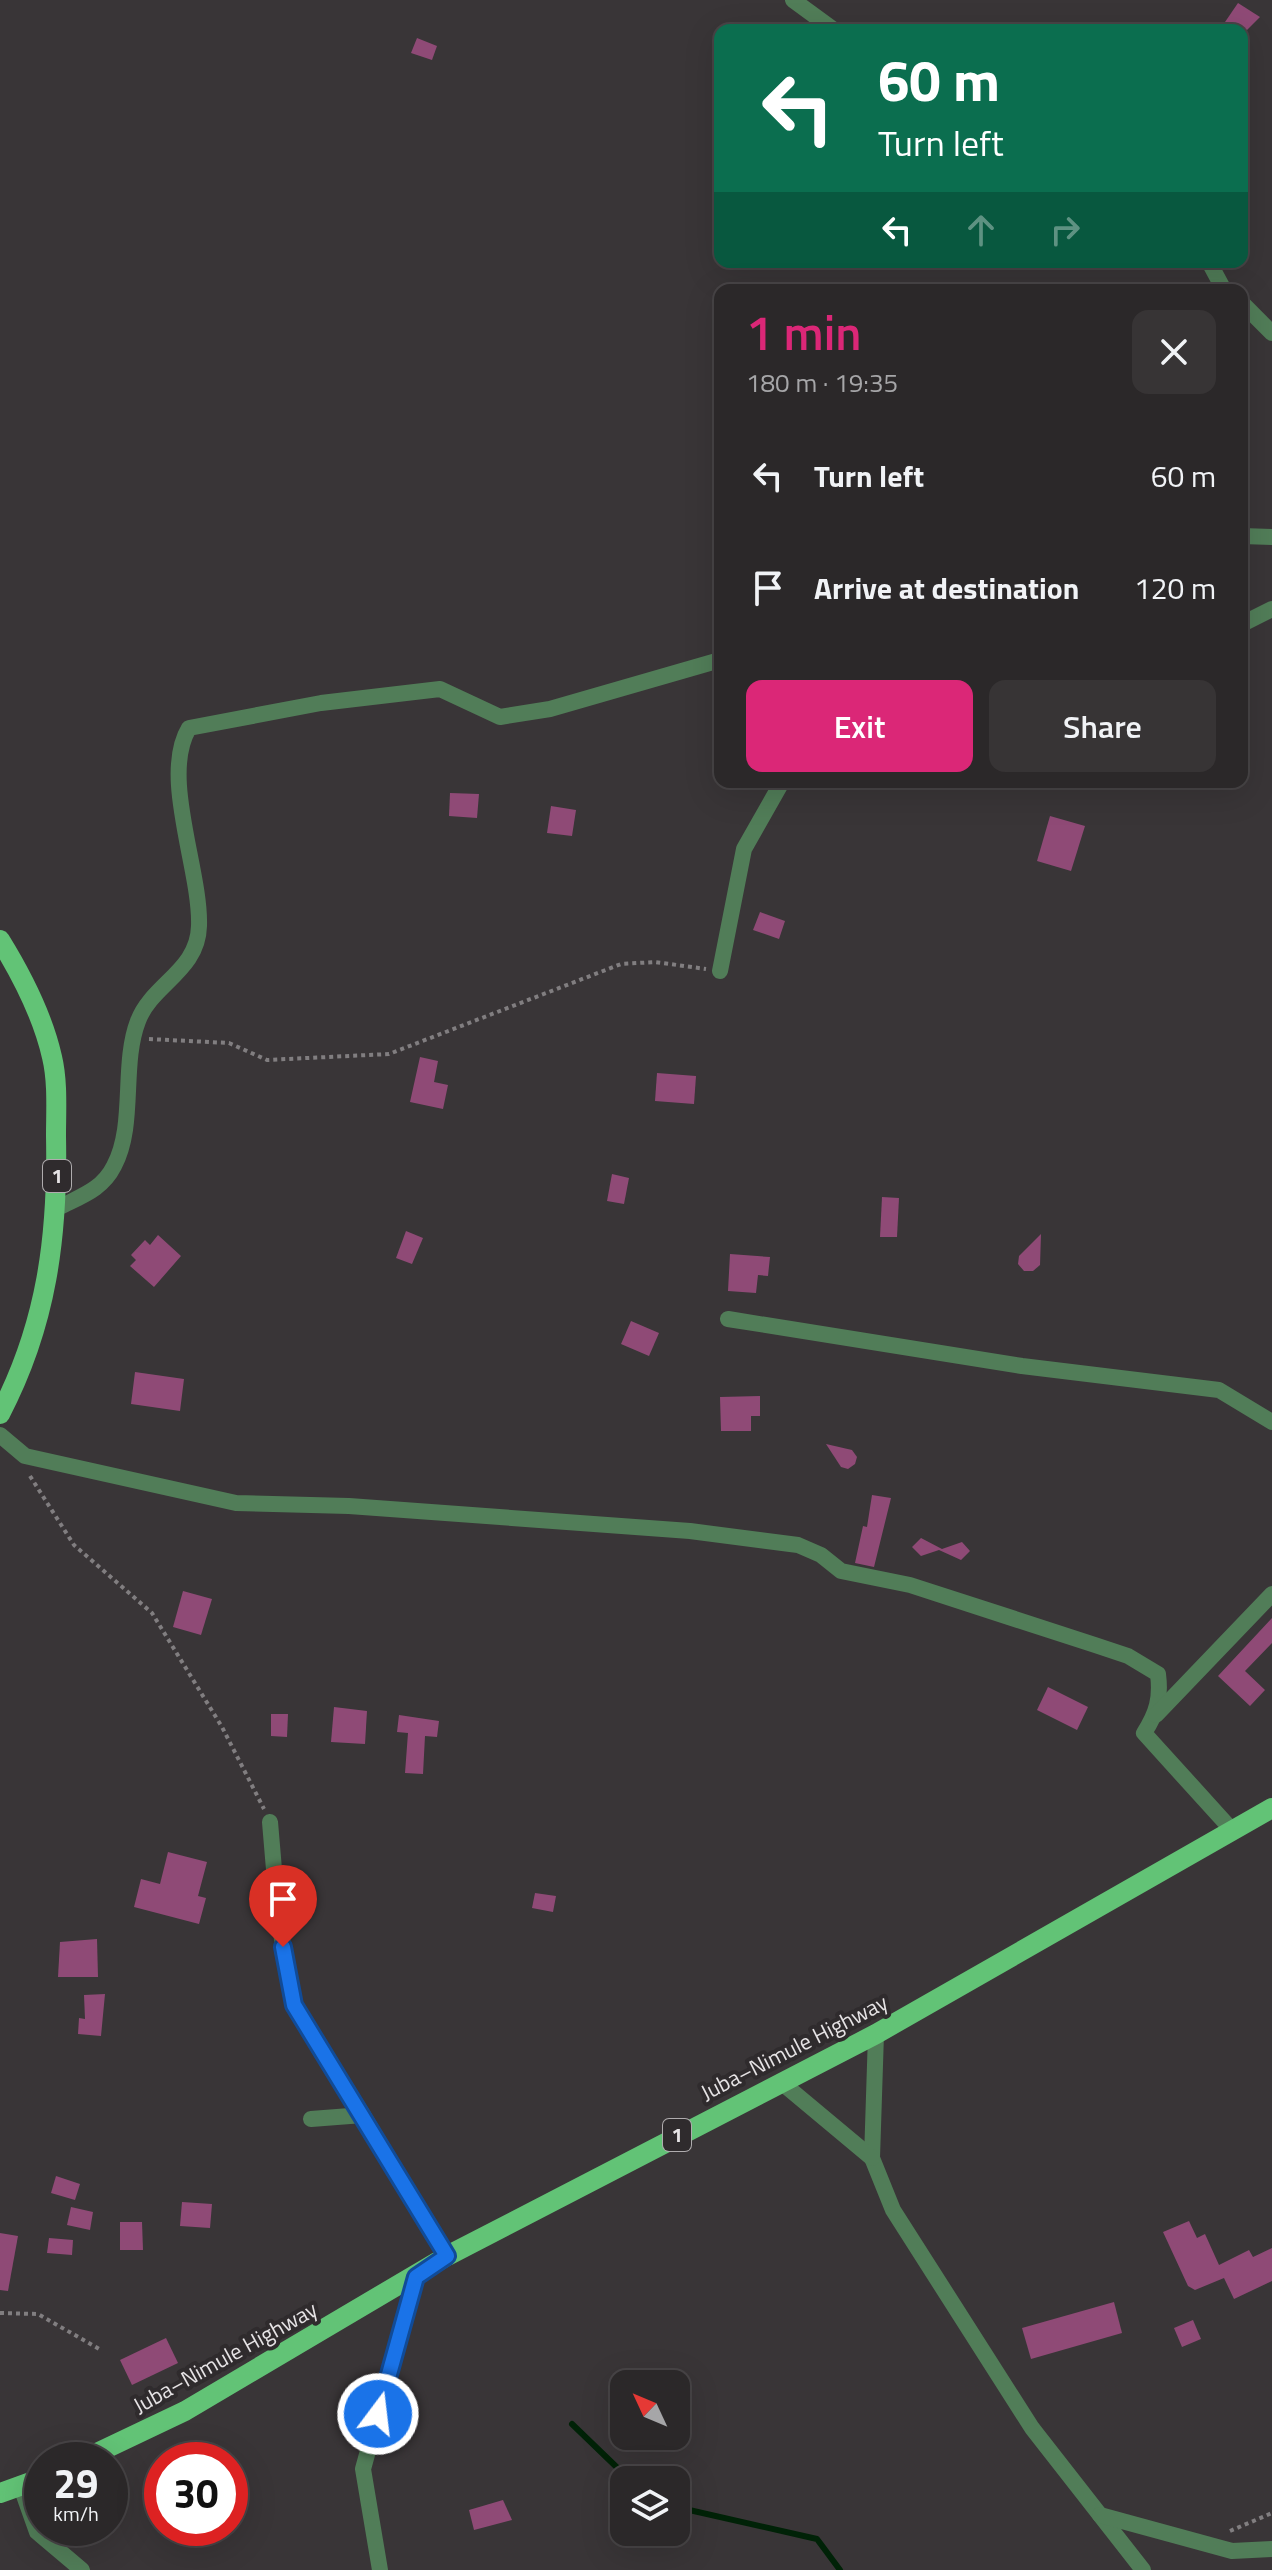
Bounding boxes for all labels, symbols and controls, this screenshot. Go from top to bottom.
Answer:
text: 60 m [878,38,1000,123]
icon: left [746,56,850,160]
text: Turn left [878,115,1004,170]
icon: left [875,208,919,252]
icon: ahead [959,208,1003,252]
icon: right [1043,208,1087,252]
text: 1 min [746,296,861,369]
button: close [1132,310,1216,394]
text: 180 m · 19:35 [746,363,898,402]
text: Turn left [814,453,924,499]
text: 60 m [1151,453,1216,499]
icon: left [746,454,790,498]
text: Arrive at destination [814,565,1079,611]
text: 120 m [1134,565,1216,611]
icon: arrive [746,566,790,610]
button: Exit [746,680,973,772]
button: Share [989,680,1216,772]
road number: 1 [43,1160,71,1192]
pin [249,1865,317,1947]
icon: arrive [261,1877,305,1921]
street label: Juba–Nimule Highway [694,1985,894,2109]
road number: 1 [663,2119,691,2151]
street label: Juba–Nimule Highway [127,2292,324,2422]
north arrow [610,2370,690,2450]
map controls [610,2370,690,2546]
position arrow [336,2372,420,2456]
speed limit sign: 30 [144,2442,248,2546]
text: 29 [54,2453,98,2514]
button: layers [610,2466,690,2546]
text: km/h [53,2498,99,2529]

